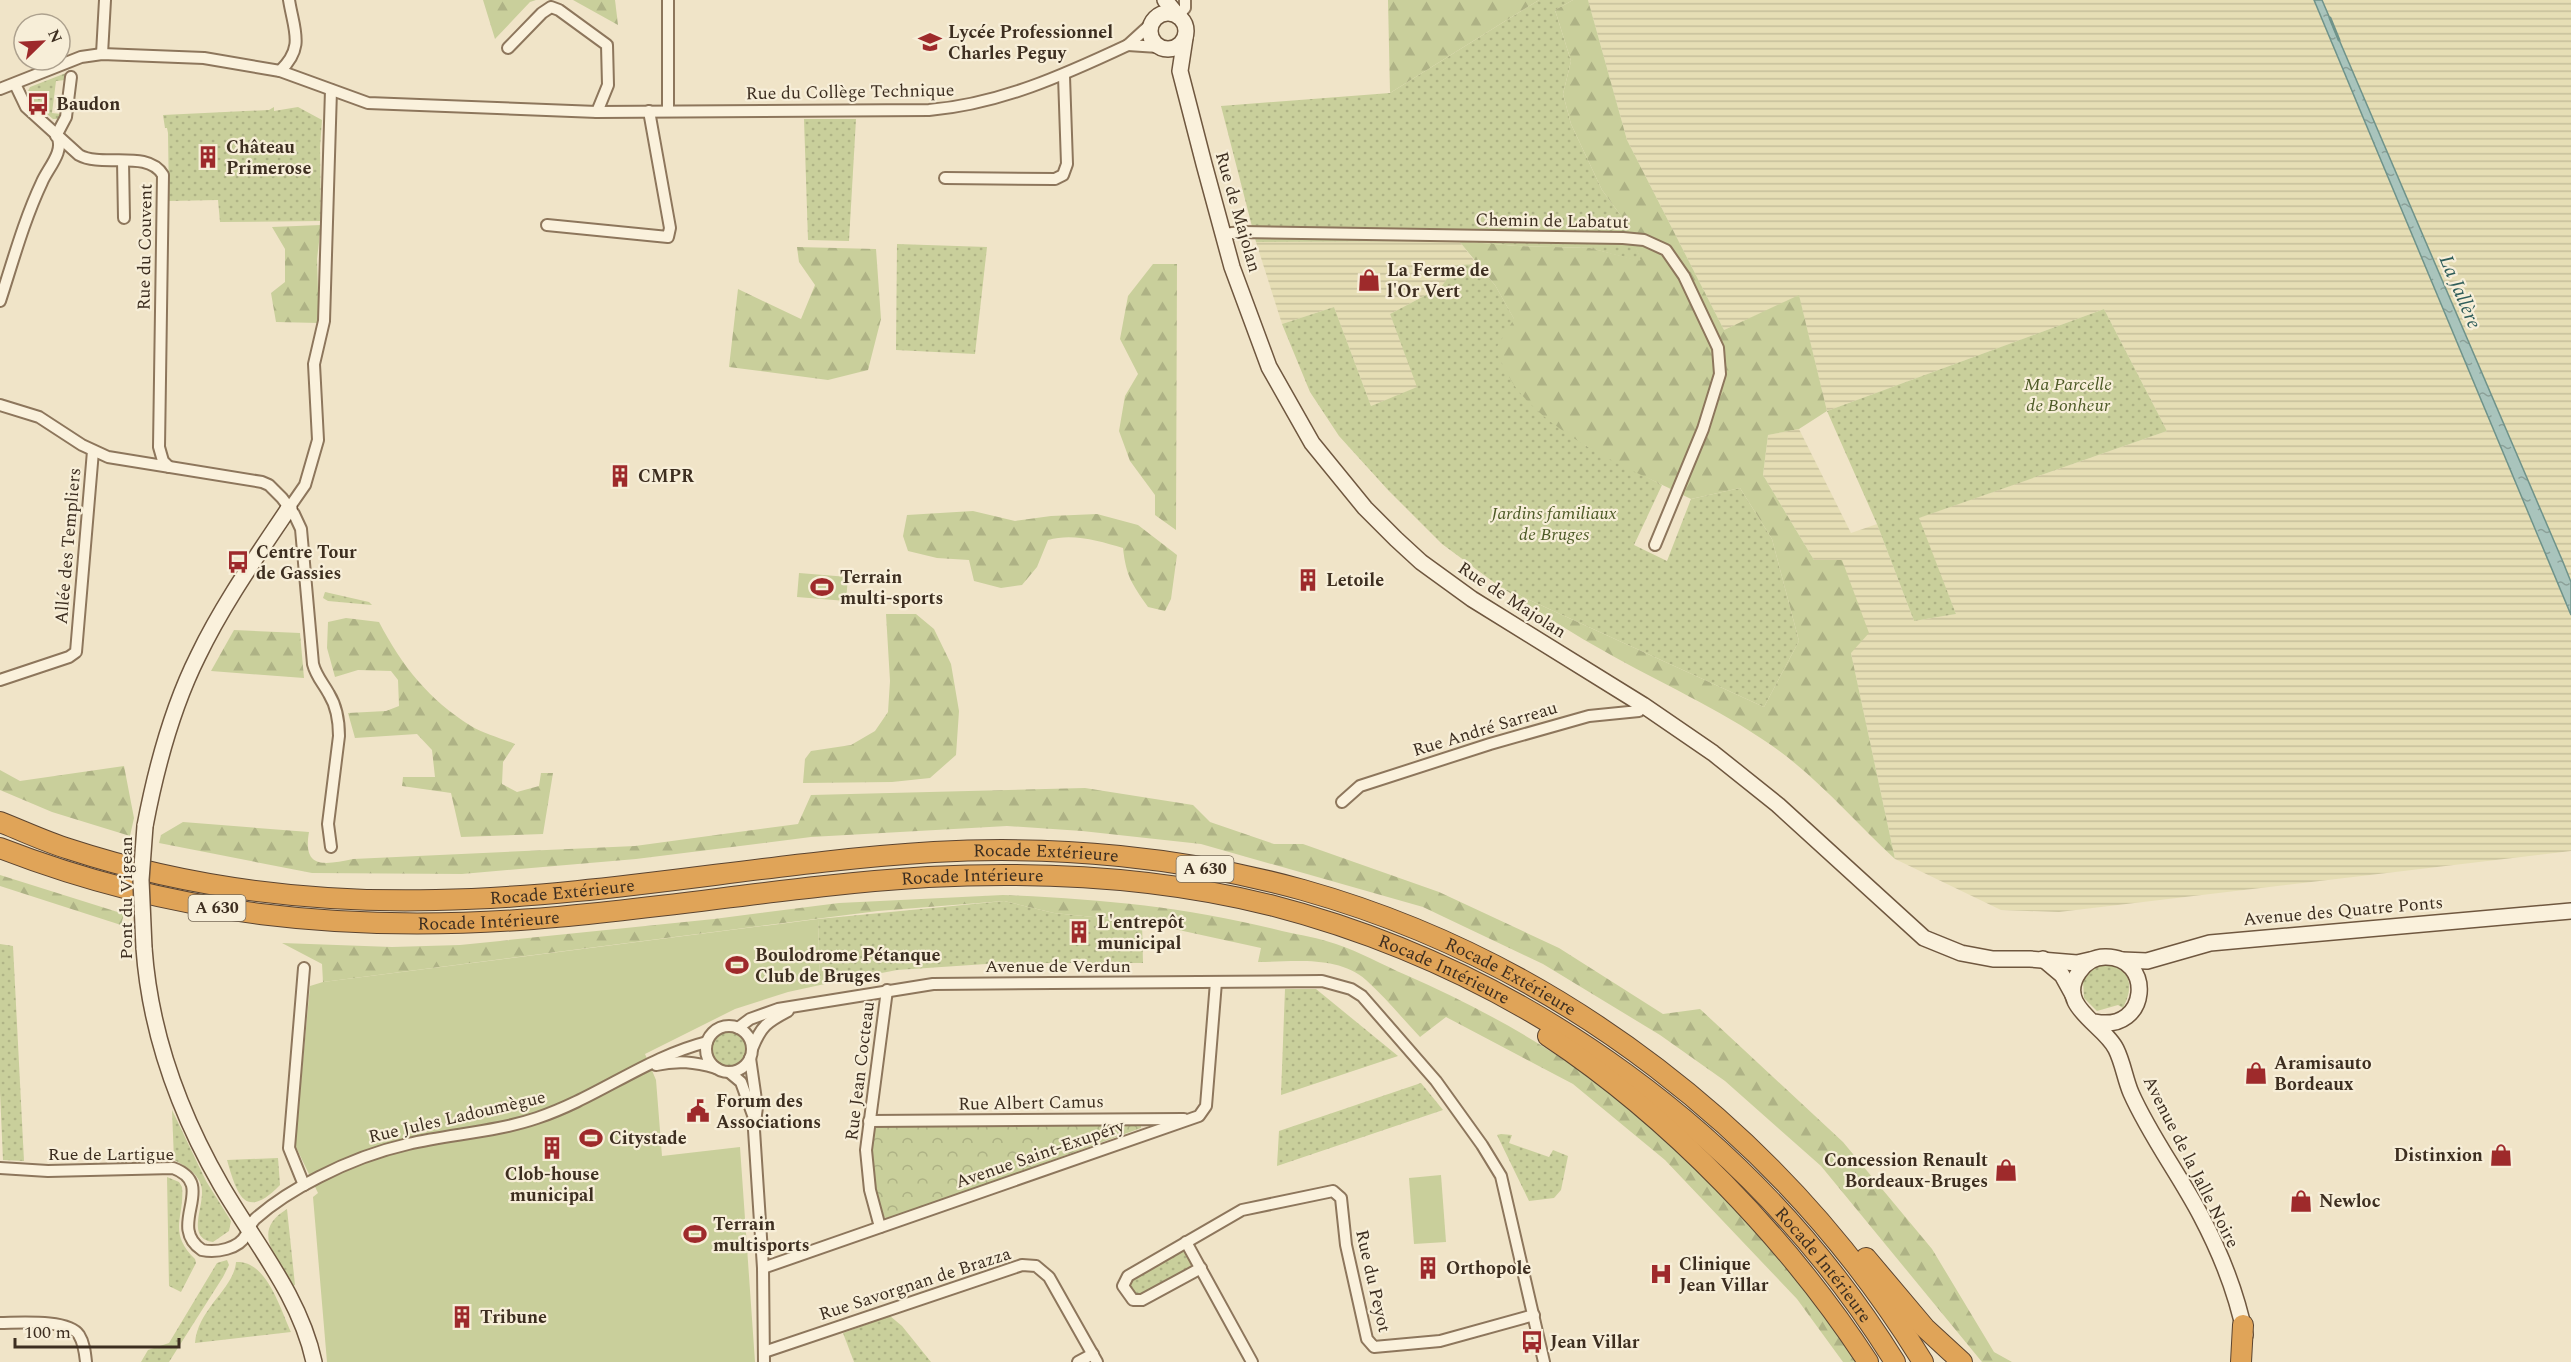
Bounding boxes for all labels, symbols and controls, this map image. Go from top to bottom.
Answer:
north arrow [12,12,72,72]
place label: Lycée Professionnel Charles Peguy [948,19,1113,67]
text: N [41,25,68,47]
school or university icon: Lycée Professionnel Charles Peguy [917,29,943,55]
street label: Rue du Collège Technique [745,77,955,107]
bus stop icon: Baudon [25,91,51,117]
place label: Baudon [56,91,120,118]
place label: Château Primerose [226,134,311,182]
building icon: Château Primerose [195,144,221,170]
street label: Rue de Majolan [1208,148,1268,276]
street label: Rue du Couvent [130,183,160,311]
street label: Chemin de Labatut [1475,206,1629,236]
water label: La Jallère [2431,250,2489,334]
place label: La Ferme de l'Or Vert [1387,257,1489,305]
shop icon: La Ferme de l'Or Vert [1356,267,1382,293]
park label: Ma Parcelle de Bonheur [2024,371,2112,419]
building icon: CMPR [607,463,633,489]
place label: CMPR [638,463,695,490]
street label: Allée des Templiers [48,467,88,625]
park label: Jardins familiaux de Bruges [1489,500,1617,548]
place label: Centre Tour de Gassies [256,539,357,587]
bus stop icon: Centre Tour de Gassies [225,549,251,575]
street label: Rue de Majolan [1452,555,1572,645]
place label: Terrain multi-sports [840,564,943,612]
building icon: Letoile [1295,567,1321,593]
place label: Letoile [1326,567,1384,594]
sports icon: Terrain multi-sports [809,574,835,600]
street label: Rue André Sarreau [1409,694,1561,764]
street label: Pont du Vigean [113,836,140,960]
street label: Rocade Extérieure [973,837,1120,869]
road number: A 630 [1176,856,1234,882]
street label: Rocade Intérieure [900,861,1044,892]
street label: Rocade Extérieure [489,871,636,911]
street label: Avenue des Quatre Ponts [2242,889,2444,933]
road number: A 630 [188,895,246,921]
street label: Rocade Intérieure [417,903,561,937]
place label: L'entrepôt municipal [1097,909,1185,957]
building icon: L'entrepôt municipal [1066,919,1092,945]
street label: Rocade Intérieure [1374,927,1515,1011]
street label: Rocade Extérieure [1441,930,1582,1023]
place label: Boulodrome Pétanque Club de Bruges [755,942,940,990]
sports icon: Boulodrome Pétanque Club de Bruges [724,952,750,978]
street label: Avenue de Verdun [985,953,1131,980]
street label: Rue Jean Cocteau [838,1000,882,1142]
place label: Aramisauto Bordeaux [2274,1050,2372,1098]
shop icon: Aramisauto Bordeaux [2243,1060,2269,1086]
street label: Avenue de la Jalle Noire [2136,1071,2246,1253]
street label: Rue Jules Ladoumègue [366,1083,548,1151]
place label: Forum des Associations [716,1088,821,1136]
street label: Rue Albert Camus [958,1088,1104,1118]
public building icon: Forum des Associations [685,1098,711,1124]
street label: Avenue Saint-Exupéry [952,1112,1129,1196]
sports icon: Citystade [578,1125,604,1151]
place label: Citystade [609,1125,687,1152]
building icon: Clob-house municipal [539,1135,565,1161]
street label: Rue de Lartigue [48,1141,174,1168]
place label: Distinxion [2394,1142,2483,1169]
shop icon: Distinxion [2488,1142,2514,1168]
place label: Concession Renault Bordeaux-Bruges [1824,1147,1988,1195]
shop icon: Concession Renault Bordeaux-Bruges [1993,1157,2019,1183]
place label: Clob-house municipal [505,1161,599,1209]
shop icon: Newloc [2288,1188,2314,1214]
place label: Newloc [2319,1188,2381,1215]
street label: Rocade Intérieure [1769,1200,1879,1328]
place label: Terrain multisports [713,1211,810,1259]
sports icon: Terrain multisports [682,1221,708,1247]
street label: Rue du Peyot [1348,1227,1398,1335]
street label: Rue Savorgnan de Brazza [815,1240,1015,1328]
place label: Clinique Jean Villar [1679,1251,1769,1299]
building icon: Orthopole [1415,1255,1441,1281]
place label: Orthopole [1446,1255,1531,1282]
hospital icon: Clinique Jean Villar [1648,1261,1674,1287]
building icon: Tribune [449,1304,475,1330]
place label: Tribune [480,1304,547,1331]
scale bar [15,1311,178,1349]
text: 100 m [24,1319,71,1346]
bus stop icon: Jean Villar [1519,1329,1545,1355]
place label: Jean Villar [1550,1329,1640,1356]

